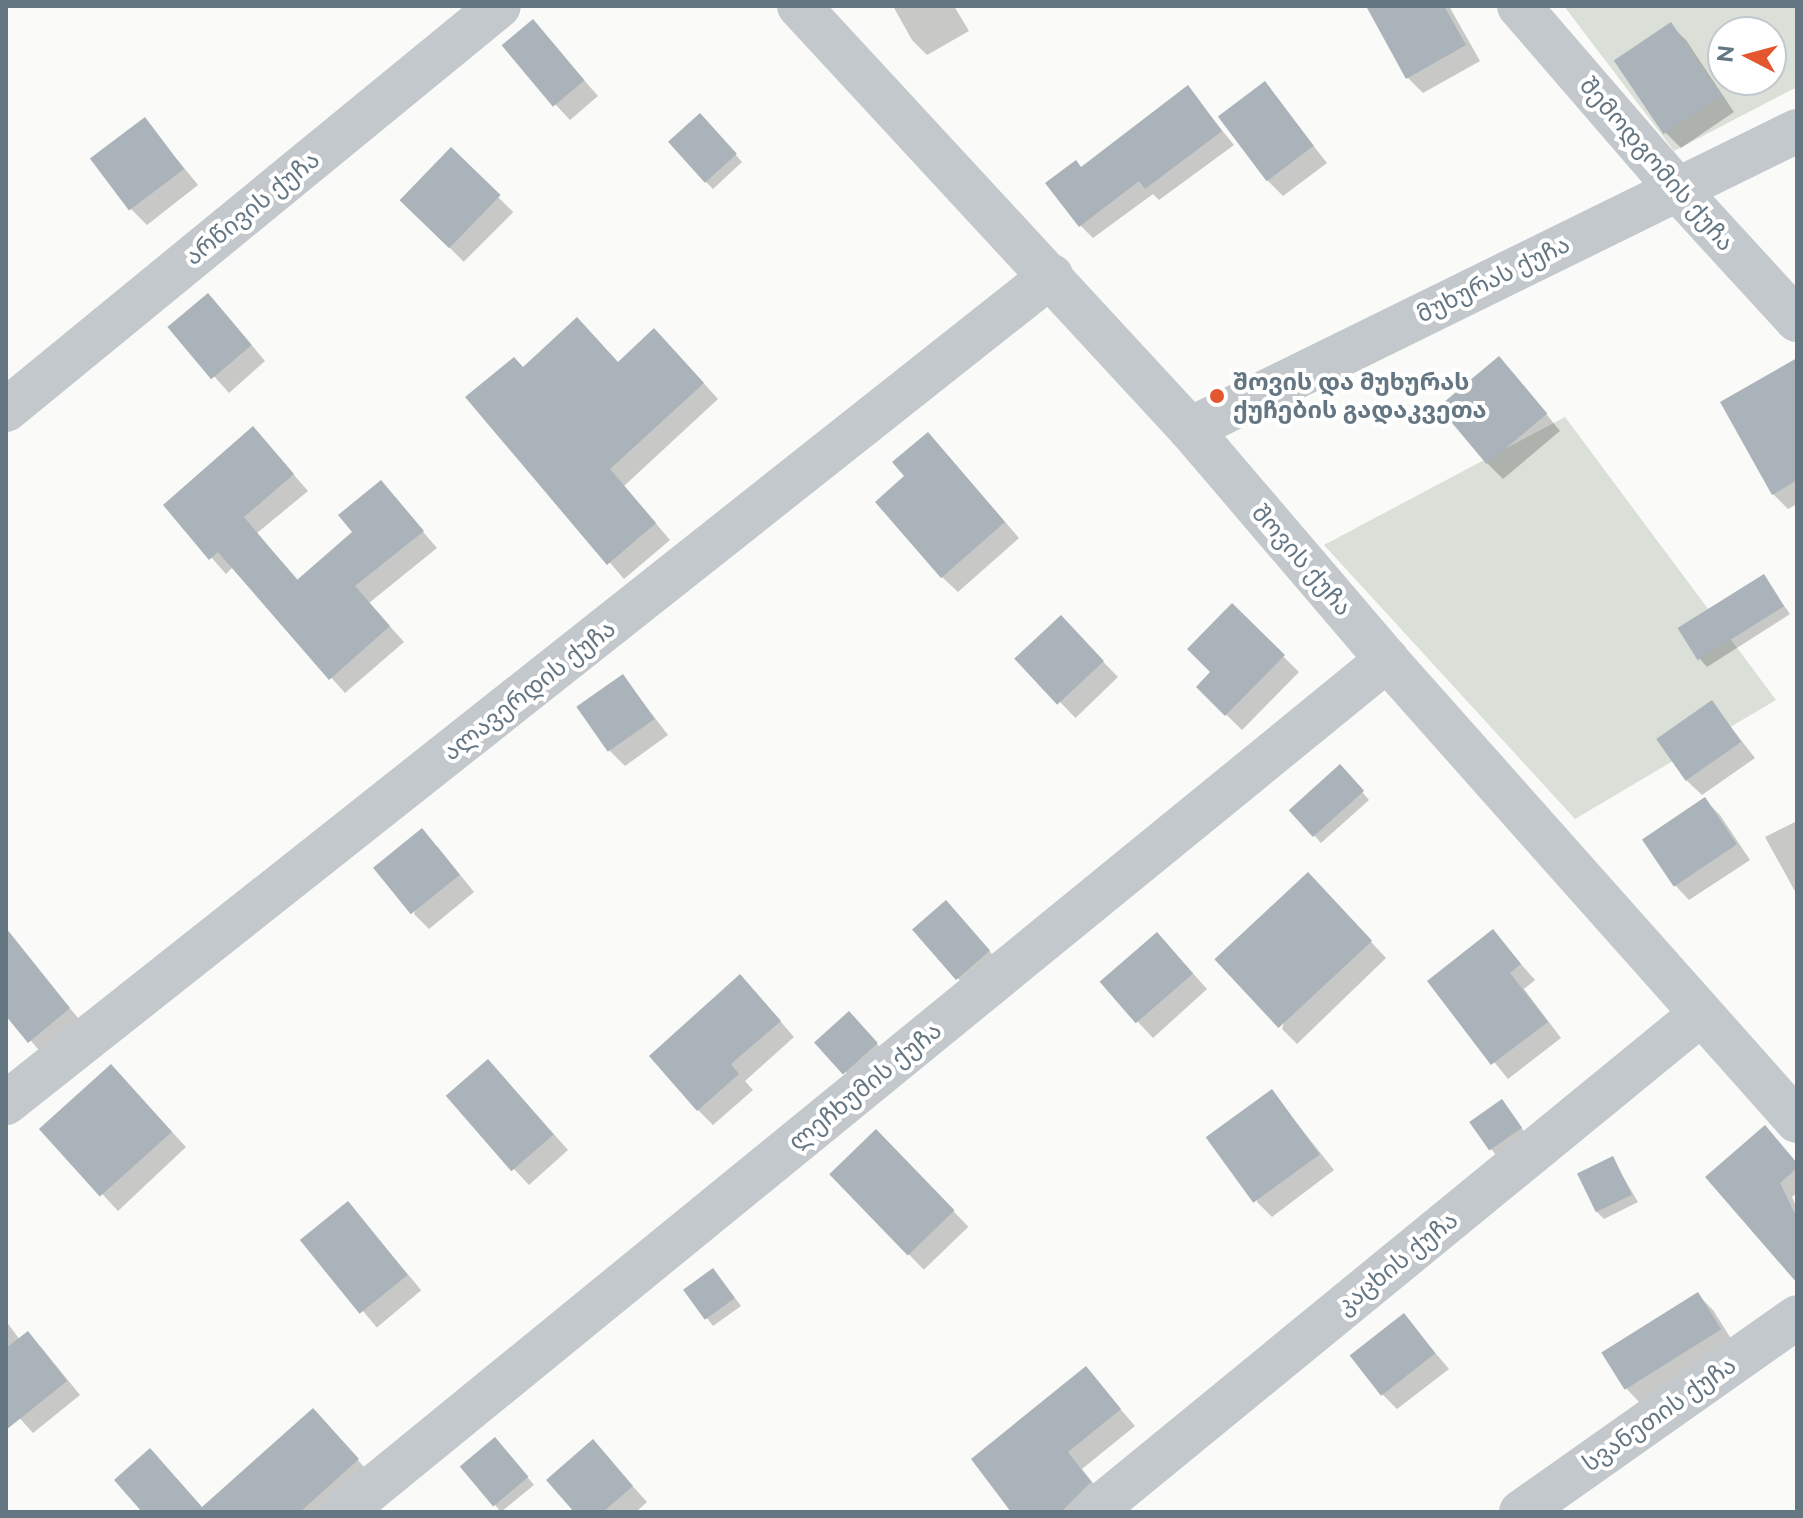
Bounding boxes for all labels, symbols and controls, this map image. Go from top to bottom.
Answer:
north arrow [1707,16,1787,96]
text: N [1711,44,1739,63]
street label: შემოდგომის ქუჩა [1574,71,1740,257]
street label: არწივის ქუჩა [179,145,325,271]
street label: მუხურას ქუჩა [1412,230,1574,328]
place label: შოვის და მუხურას ქუჩების გადაკვეთა [1233,368,1487,424]
marker: შოვის და მუხურას ქუჩების გადაკვეთა [1208,387,1226,405]
street label: შოვის ქუჩა [1246,499,1358,621]
street label: ალავერდის ქუჩა [437,614,621,766]
street label: ლეჩხუმის ქუჩა [783,1016,947,1156]
street label: კაცხის ქუჩა [1331,1205,1463,1321]
street label: სვანეთის ქუჩა [1577,1350,1741,1478]

